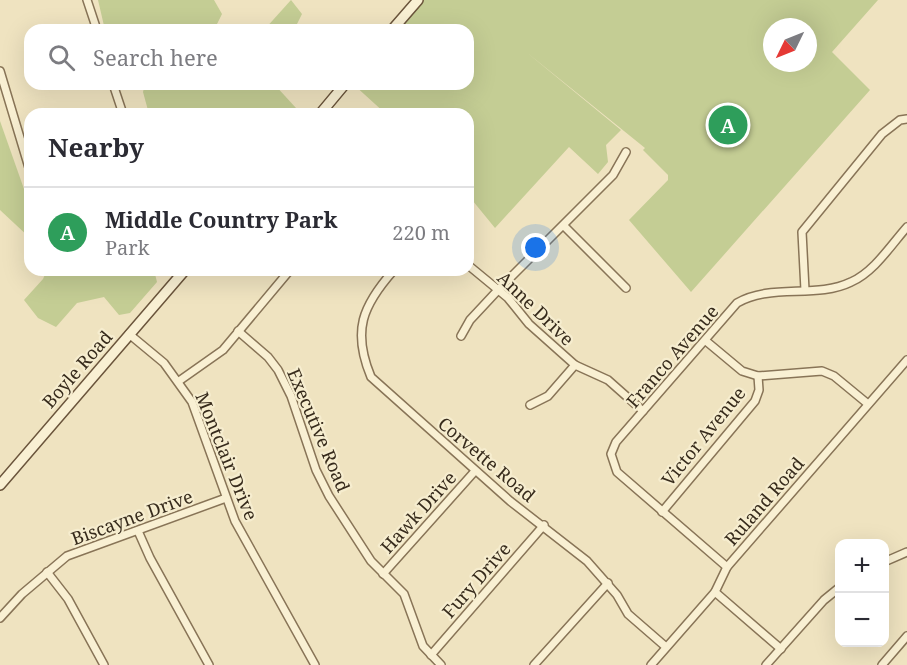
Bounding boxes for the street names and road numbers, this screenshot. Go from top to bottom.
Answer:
street label: Anne Drive [493,265,579,351]
street label: Franco Avenue [621,300,723,412]
street label: Boyle Road [37,325,117,413]
street label: Executive Road [282,365,356,495]
street label: Victor Avenue [656,381,750,491]
street label: Montclair Drive [190,388,264,524]
street label: Corvette Road [433,411,541,507]
street label: Ruland Road [719,452,809,550]
street label: Hawk Drive [375,466,461,558]
street label: Biscayne Drive [68,484,196,550]
street label: Fury Drive [437,537,515,623]

